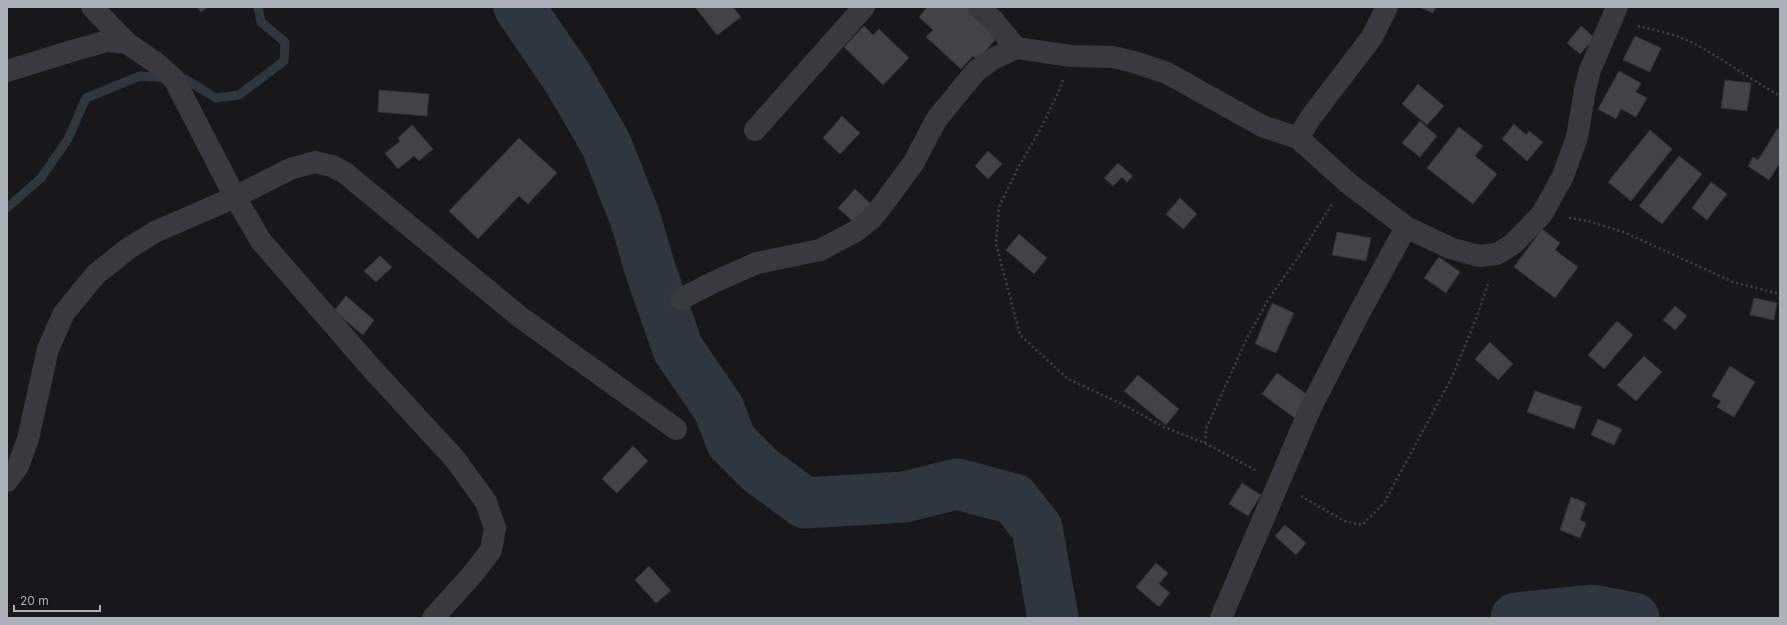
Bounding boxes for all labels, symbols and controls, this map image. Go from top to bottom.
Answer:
scale bar [14,587,100,613]
text: 20 m [20,593,49,608]

